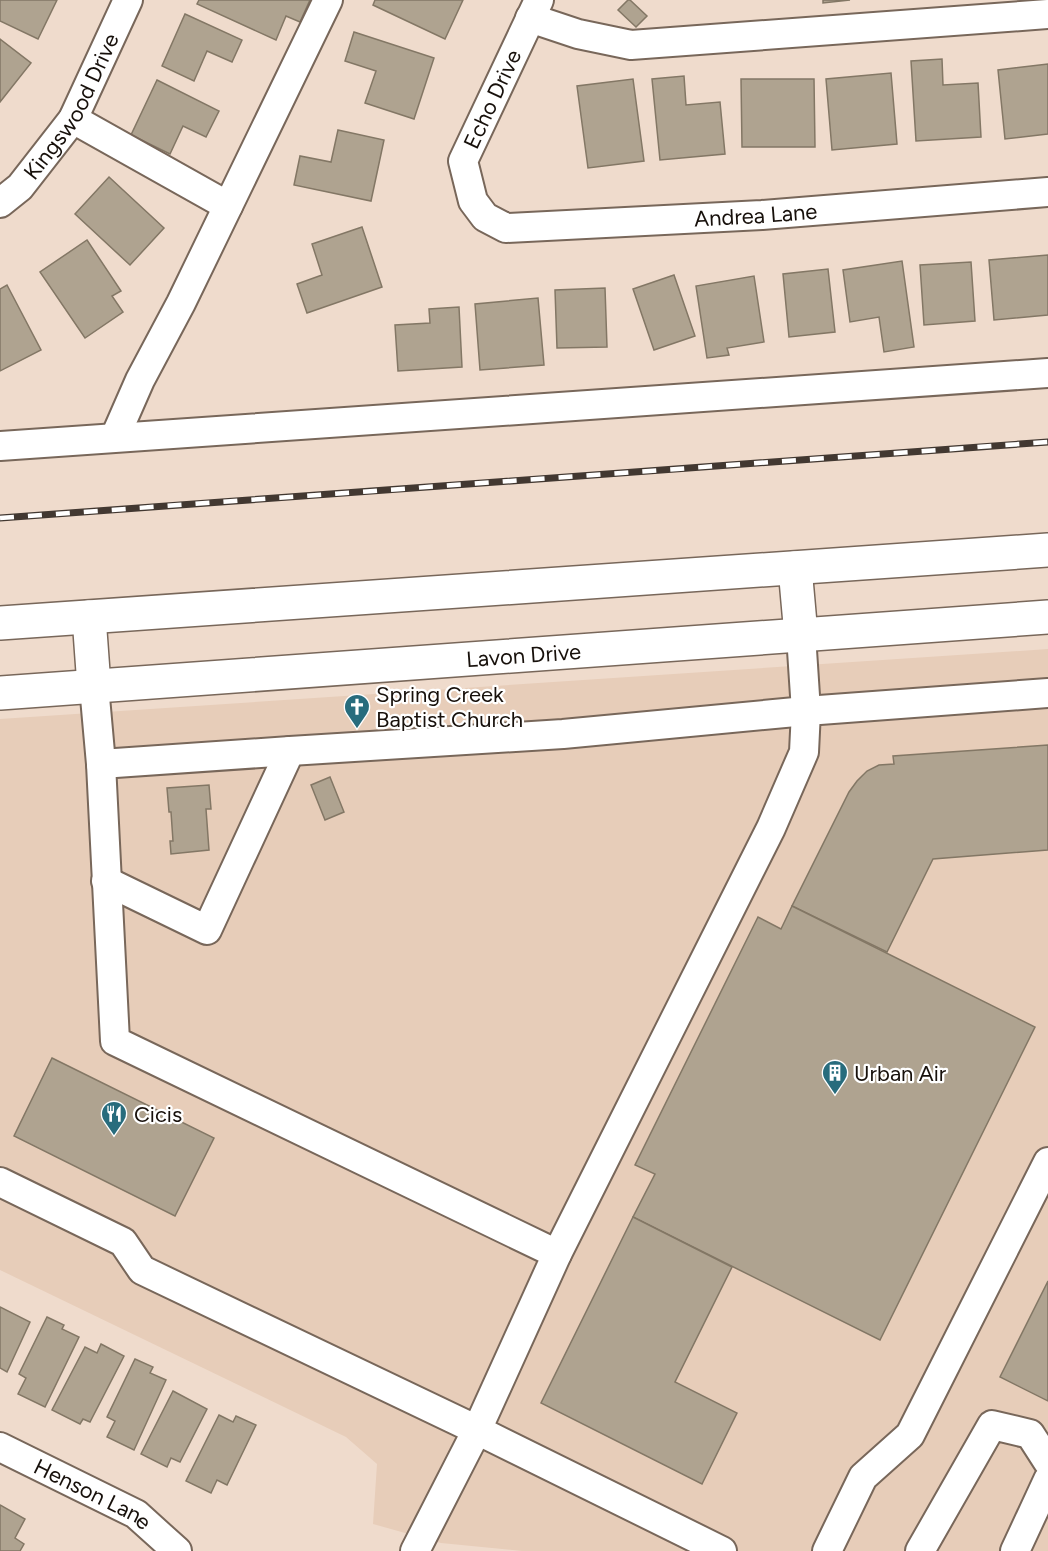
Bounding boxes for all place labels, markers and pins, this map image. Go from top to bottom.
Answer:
place label: Spring Creek Baptist Church [376,681,523,733]
church icon: Spring Creek Baptist Church [342,692,372,730]
building icon: Urban Air [820,1058,850,1096]
place label: Urban Air [854,1060,947,1087]
restaurant icon: Cicis [99,1099,129,1137]
place label: Cicis [134,1101,182,1128]

